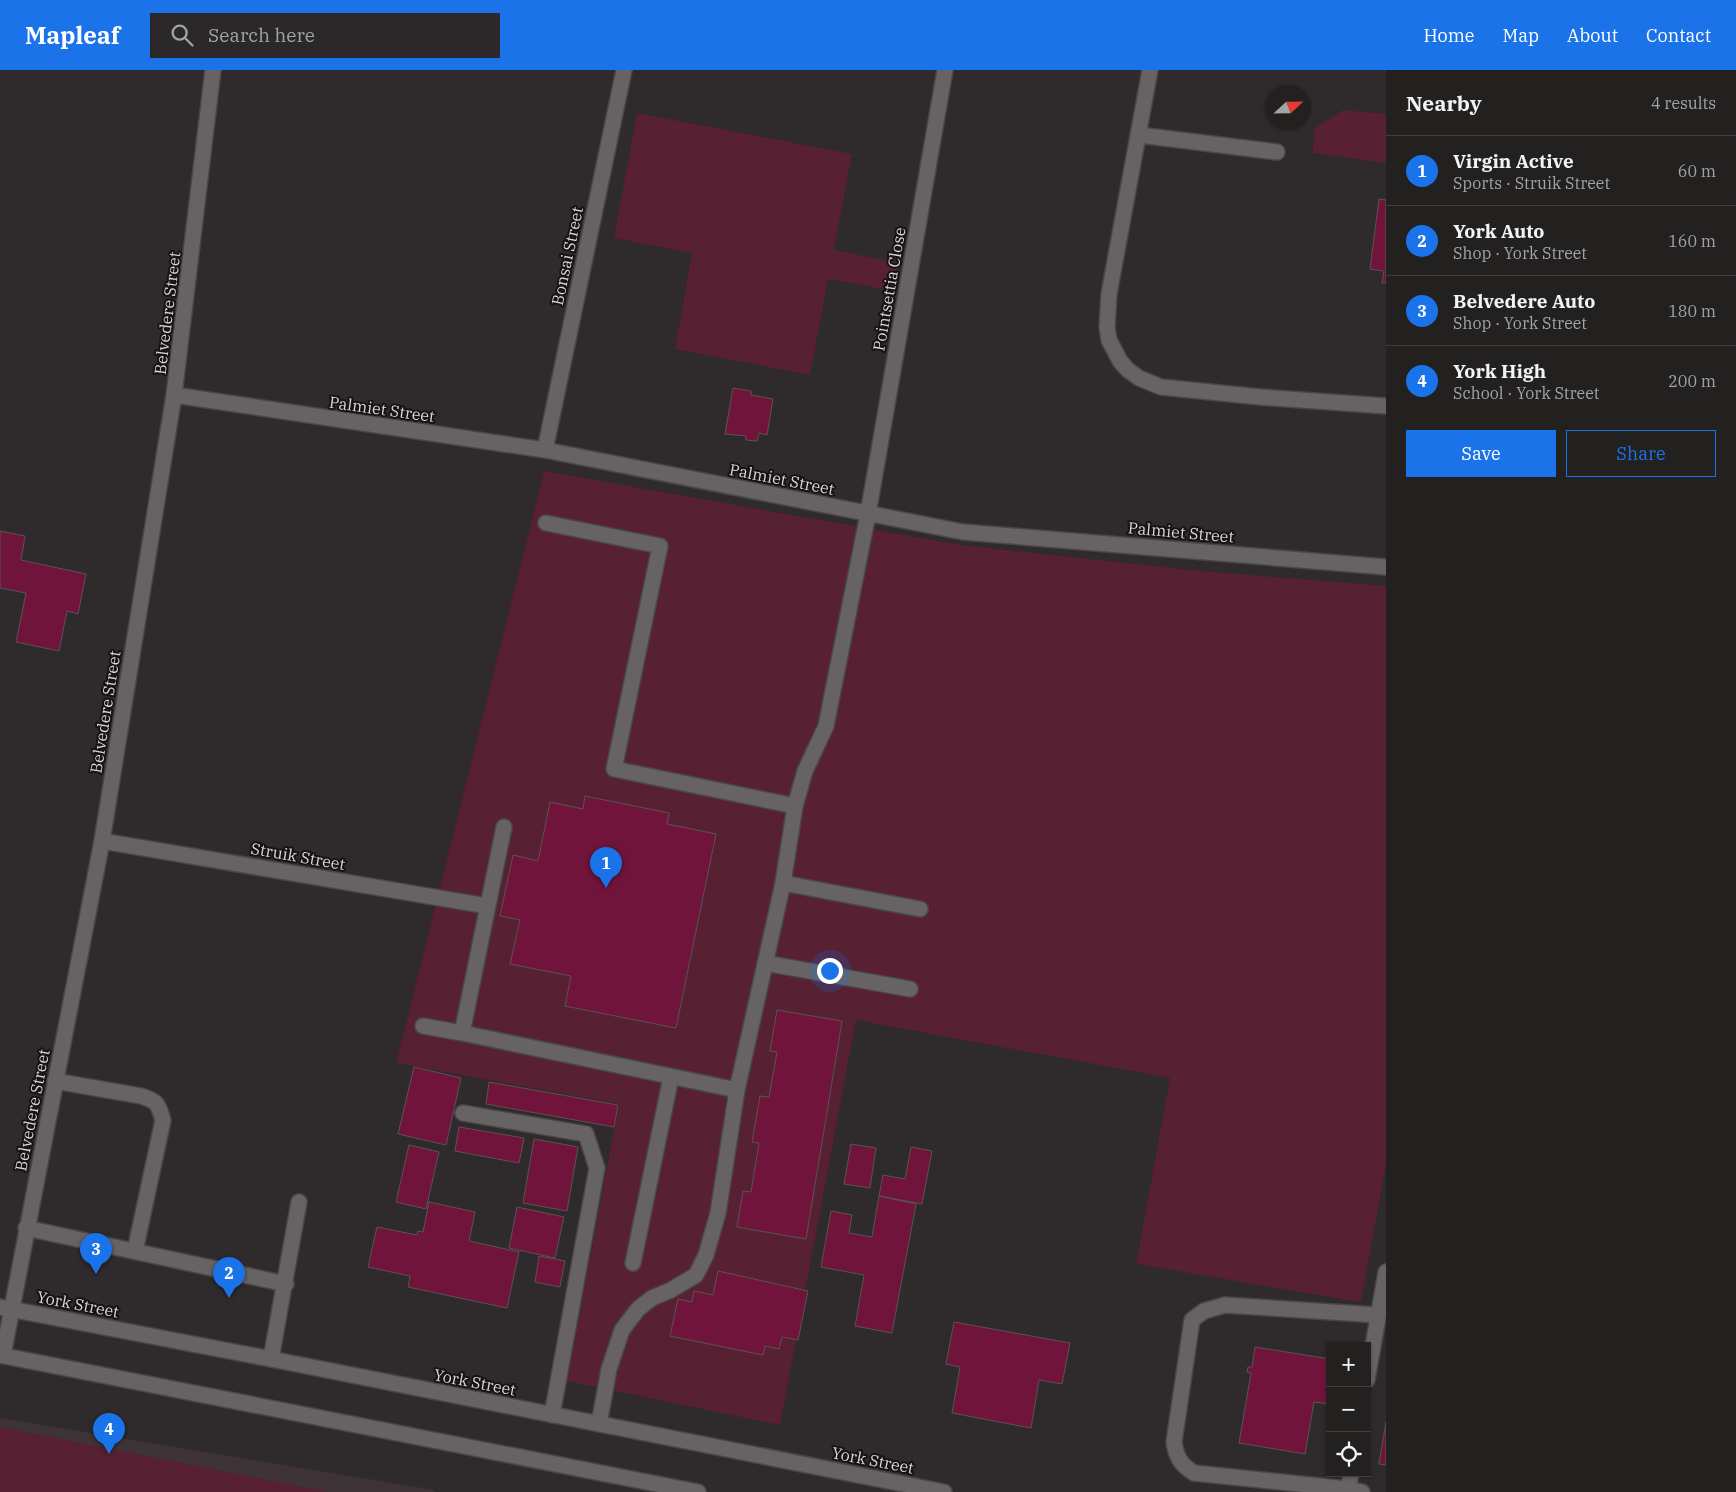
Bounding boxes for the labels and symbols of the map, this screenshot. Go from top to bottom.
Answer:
north arrow [1266,85,1311,130]
street label: Bonsai Street [547,205,587,307]
street label: Pointsettia Close [868,226,910,352]
street label: Belvedere Street [150,250,185,376]
street label: Palmiet Street [328,392,436,426]
street label: Palmiet Street [728,459,837,499]
street label: Palmiet Street [1127,517,1235,547]
street label: Belvedere Street [85,649,125,775]
street label: Struik Street [249,838,347,874]
pin: 1 [590,847,622,888]
your location [817,958,843,984]
street label: Belvedere Street [10,1047,54,1173]
pin: 3 [80,1233,112,1274]
pin: 2 [213,1257,245,1298]
street label: York Street [35,1286,121,1322]
street label: York Street [432,1364,518,1400]
pin: 4 [93,1413,125,1454]
street label: York Street [830,1442,916,1478]

